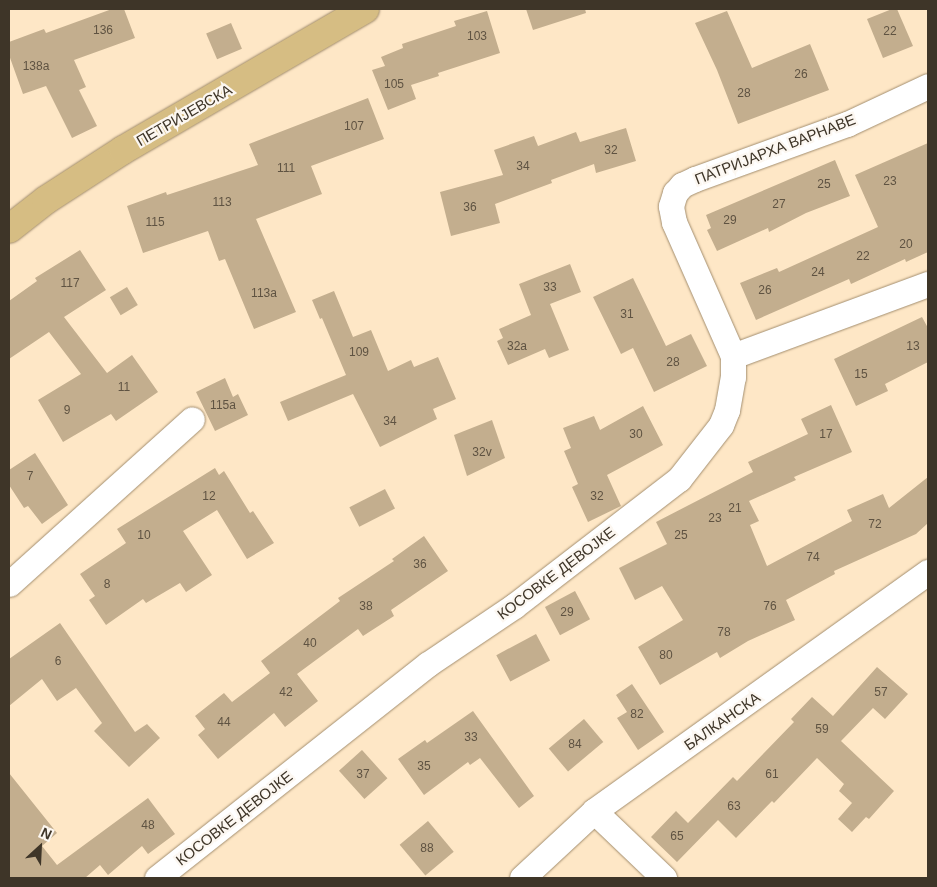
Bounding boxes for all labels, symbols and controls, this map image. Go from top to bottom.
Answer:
house number: 136 [93,24,113,38]
house number: 22 [883,25,897,39]
house number: 103 [467,30,487,44]
house number: 138a [23,60,49,74]
house number: 26 [794,68,808,82]
house number: 105 [384,78,404,92]
street label: ПЕТРИЈЕВСКА [133,80,235,150]
house number: 28 [737,87,751,101]
street label: ПАТРИЈАРХА ВАРНАВЕ [692,110,858,188]
house number: 107 [344,120,364,134]
house number: 32 [604,144,618,158]
house number: 34 [516,160,530,174]
house number: 111 [277,162,295,176]
house number: 23 [883,175,897,189]
house number: 25 [817,178,831,192]
house number: 113 [212,196,232,210]
house number: 27 [772,198,786,212]
house number: 36 [463,201,477,215]
house number: 29 [723,214,737,228]
house number: 115 [145,216,165,230]
house number: 20 [899,238,913,252]
house number: 22 [856,250,870,264]
house number: 24 [811,266,825,280]
house number: 117 [60,277,80,291]
house number: 33 [543,281,557,295]
house number: 26 [758,284,772,298]
house number: 113a [251,287,277,301]
house number: 31 [620,308,634,322]
house number: 32a [507,340,527,354]
house number: 13 [906,340,920,354]
house number: 109 [349,346,369,360]
house number: 28 [666,356,680,370]
house number: 15 [854,368,868,382]
house number: 11 [118,381,130,395]
house number: 115a [210,399,236,413]
house number: 9 [64,404,70,418]
house number: 34 [383,415,397,429]
house number: 30 [629,428,643,442]
house number: 17 [819,428,833,442]
house number: 32v [472,446,492,460]
house number: 7 [27,470,33,484]
house number: 12 [202,490,216,504]
house number: 32 [590,490,604,504]
house number: 21 [728,502,742,516]
house number: 23 [708,512,722,526]
house number: 72 [868,518,882,532]
street label: КОСОВКЕ ДЕВОЈКЕ [494,523,618,623]
house number: 10 [137,529,151,543]
house number: 25 [674,529,688,543]
house number: 74 [806,551,820,565]
house number: 36 [413,558,427,572]
house number: 8 [104,578,110,592]
house number: 38 [359,600,373,614]
house number: 76 [763,600,777,614]
house number: 29 [560,606,574,620]
house number: 78 [717,626,731,640]
house number: 40 [303,637,317,651]
house number: 80 [659,649,673,663]
house number: 6 [55,655,61,669]
house number: 42 [279,686,293,700]
house number: 57 [874,686,888,700]
street label: БАЛКАНСКА [680,688,764,754]
house number: 82 [630,708,644,722]
house number: 44 [217,716,231,730]
house number: 59 [815,723,829,737]
house number: 33 [464,731,478,745]
house number: 84 [568,738,582,752]
house number: 35 [417,760,431,774]
street label: КОСОВКЕ ДЕВОЈКЕ [172,767,296,869]
house number: 37 [356,768,370,782]
house number: 61 [765,768,779,782]
house number: 63 [727,800,741,814]
house number: 48 [141,819,155,833]
north arrow [15,822,65,872]
text: N [38,824,54,843]
house number: 65 [670,830,684,844]
house number: 88 [420,842,434,856]

